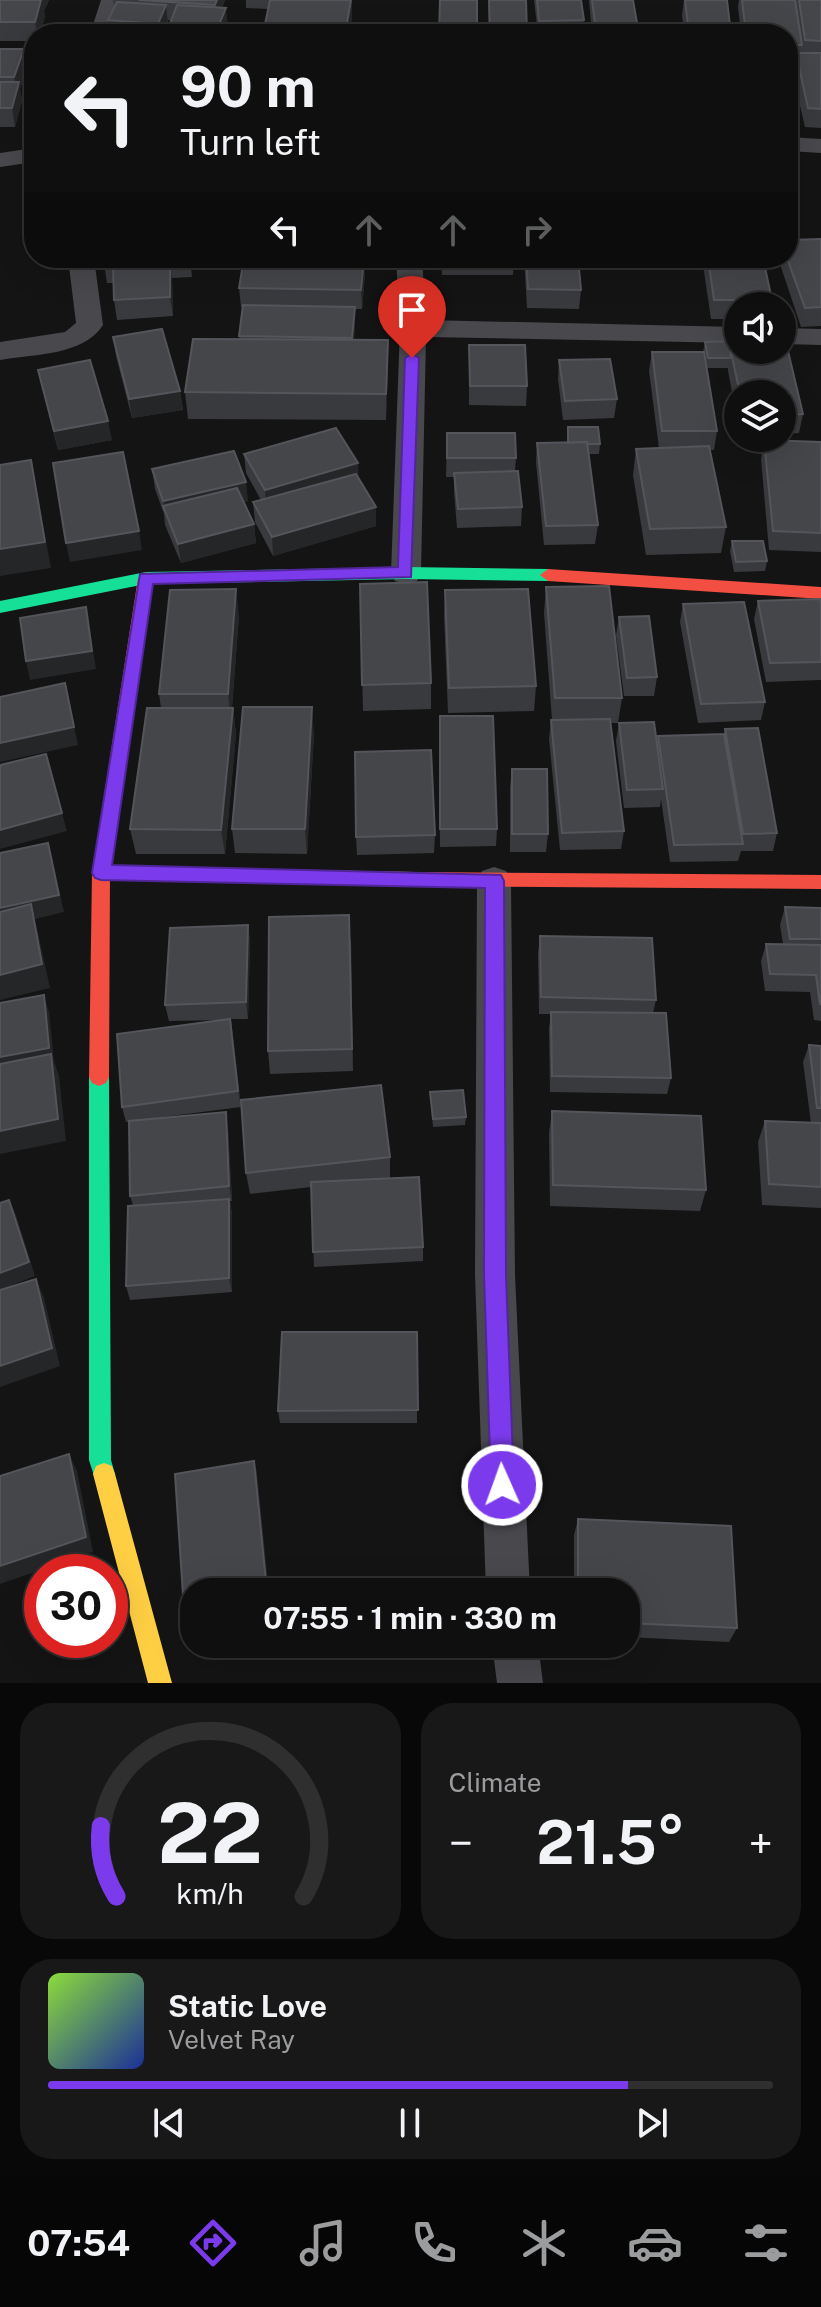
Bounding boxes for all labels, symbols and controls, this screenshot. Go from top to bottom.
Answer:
text: 90 m [180,54,316,120]
icon: left [48,56,152,160]
text: Turn left [180,121,321,163]
icon: left [263,208,307,252]
icon: ahead [347,208,391,252]
icon: ahead [431,208,475,252]
icon: right [515,208,559,252]
pin [378,276,446,358]
icon: arrive [390,288,434,332]
map controls [724,292,796,452]
button: sound [724,292,796,364]
button: layers [724,380,796,452]
position arrow [460,1443,544,1527]
speed limit sign: 30 [24,1554,128,1658]
text: 07:55 · 1 min · 330 m [263,1600,557,1636]
text: Climate [449,1767,542,1798]
text: 22 [157,1784,263,1882]
text: 21.5° [536,1807,685,1878]
text: − [449,1817,473,1869]
text: + [749,1817,773,1869]
text: km/h [177,1877,244,1910]
text: Static Love [168,1988,327,2024]
text: Velvet Ray [168,2024,295,2055]
icon: previous [147,2101,191,2145]
icon: pause [388,2101,432,2145]
icon: next [630,2101,674,2145]
icon: directions [185,2215,241,2271]
icon: music [295,2215,351,2271]
icon: phone [406,2215,462,2271]
icon: climate [516,2215,572,2271]
icon: car [627,2215,683,2271]
icon: filters [738,2215,794,2271]
text: 07:54 [27,2222,130,2264]

